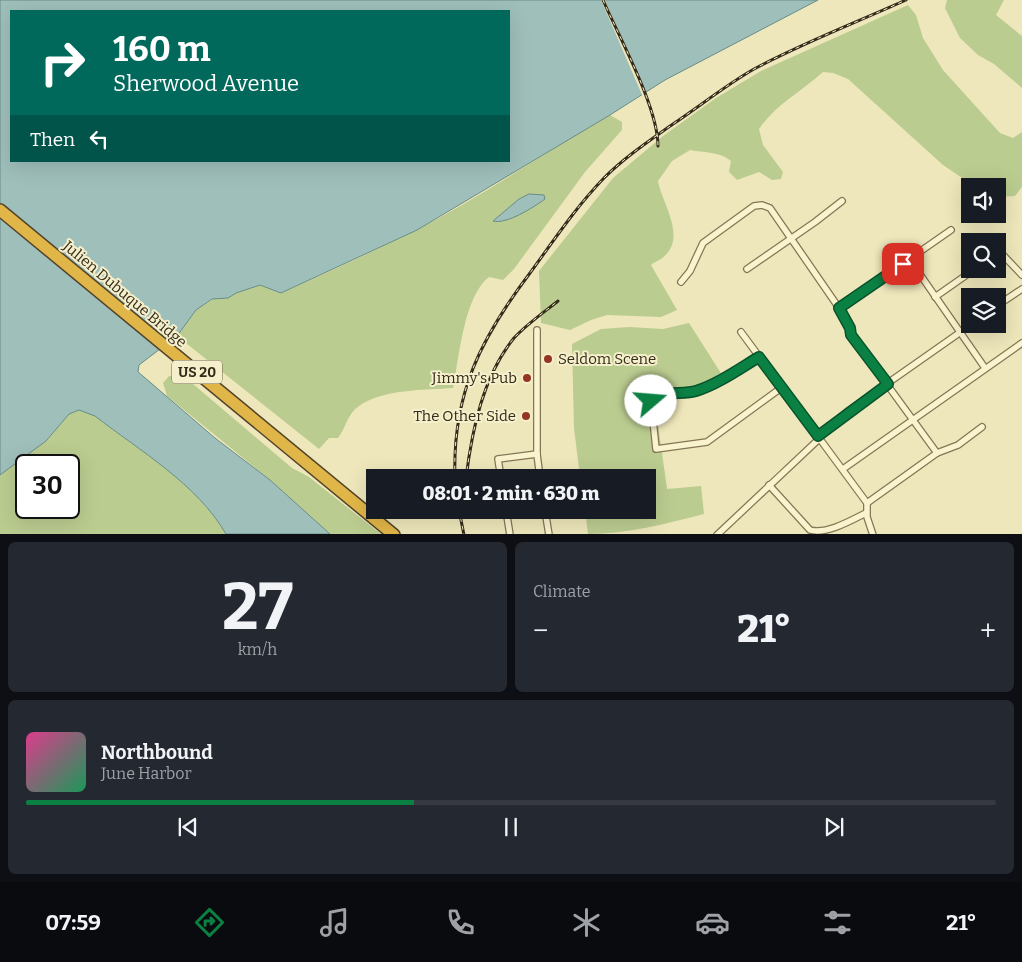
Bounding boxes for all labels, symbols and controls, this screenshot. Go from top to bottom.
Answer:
text: 160 m [113,28,211,70]
icon: right [30,30,95,95]
text: Sherwood Avenue [113,70,299,97]
icon: left [85,125,113,153]
text: Then [30,128,75,151]
map controls [961,178,1006,333]
button: sound [961,178,1006,223]
button: search [961,233,1006,278]
street label: Julien Dubuque Bridge [59,236,191,351]
pin [882,243,924,285]
icon: arrive [889,250,917,278]
button: layers [961,288,1006,333]
place label: Seldom Scene [558,350,656,368]
marker: Seldom Scene [542,353,554,365]
road number: US 20 [172,361,222,384]
place label: Jimmy's Pub [431,369,517,387]
marker: Jimmy's Pub [521,372,533,384]
position arrow [624,374,676,426]
place label: The Other Side [413,407,516,425]
marker: The Other Side [520,410,532,422]
speed limit sign: 30 [15,454,80,519]
text: 08:01 · 2 min · 630 m [423,482,599,505]
text: 27 [222,568,293,646]
text: Climate [533,582,591,601]
text: 21° [737,606,791,652]
text: − [533,614,548,647]
text: + [980,614,996,647]
text: km/h [238,640,277,659]
text: Northbound [101,741,213,764]
text: June Harbor [101,764,192,783]
icon: previous [174,813,202,841]
icon: pause [497,813,525,841]
icon: next [820,813,848,841]
icon: directions [192,905,227,940]
icon: music [317,905,352,940]
icon: phone [443,905,478,940]
icon: climate [569,905,604,940]
icon: car [695,905,730,940]
icon: filters [820,905,855,940]
text: 07:59 [45,909,101,936]
text: 21° [946,909,977,936]

